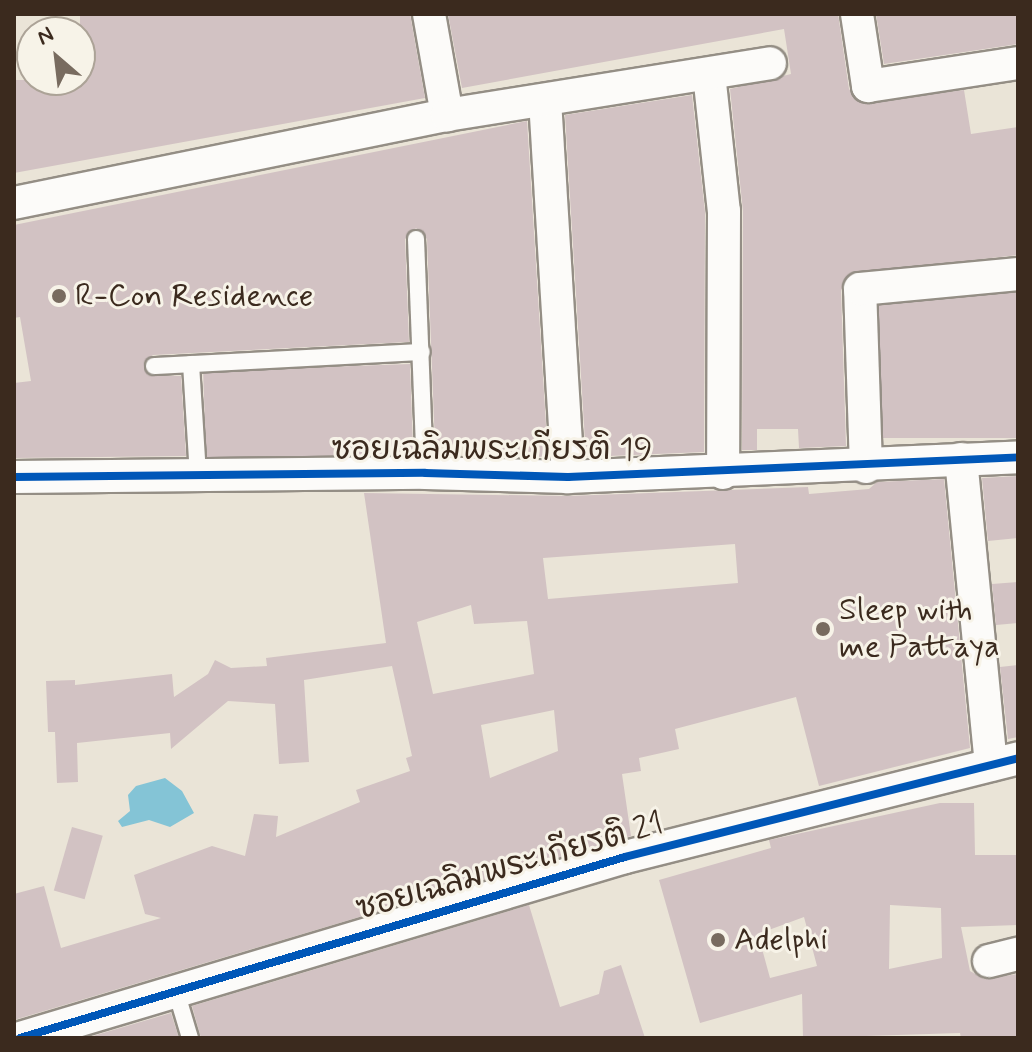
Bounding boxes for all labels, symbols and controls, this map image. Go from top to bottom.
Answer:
north arrow [16,16,96,96]
text: N [33,21,59,52]
place label: R-Con Residence [75,277,306,315]
marker: R-Con Residence [50,287,68,305]
street label: ซอยเฉลิมพระเกียรติ 19 [331,431,653,469]
place label: Sleep with me Pattaya [839,592,1000,667]
marker: Sleep with me Pattaya [814,620,832,638]
street label: ซอยเฉลิมพระเกียรติ 21 [352,805,668,929]
place label: Adelphi [734,921,828,959]
marker: Adelphi [709,931,727,949]

